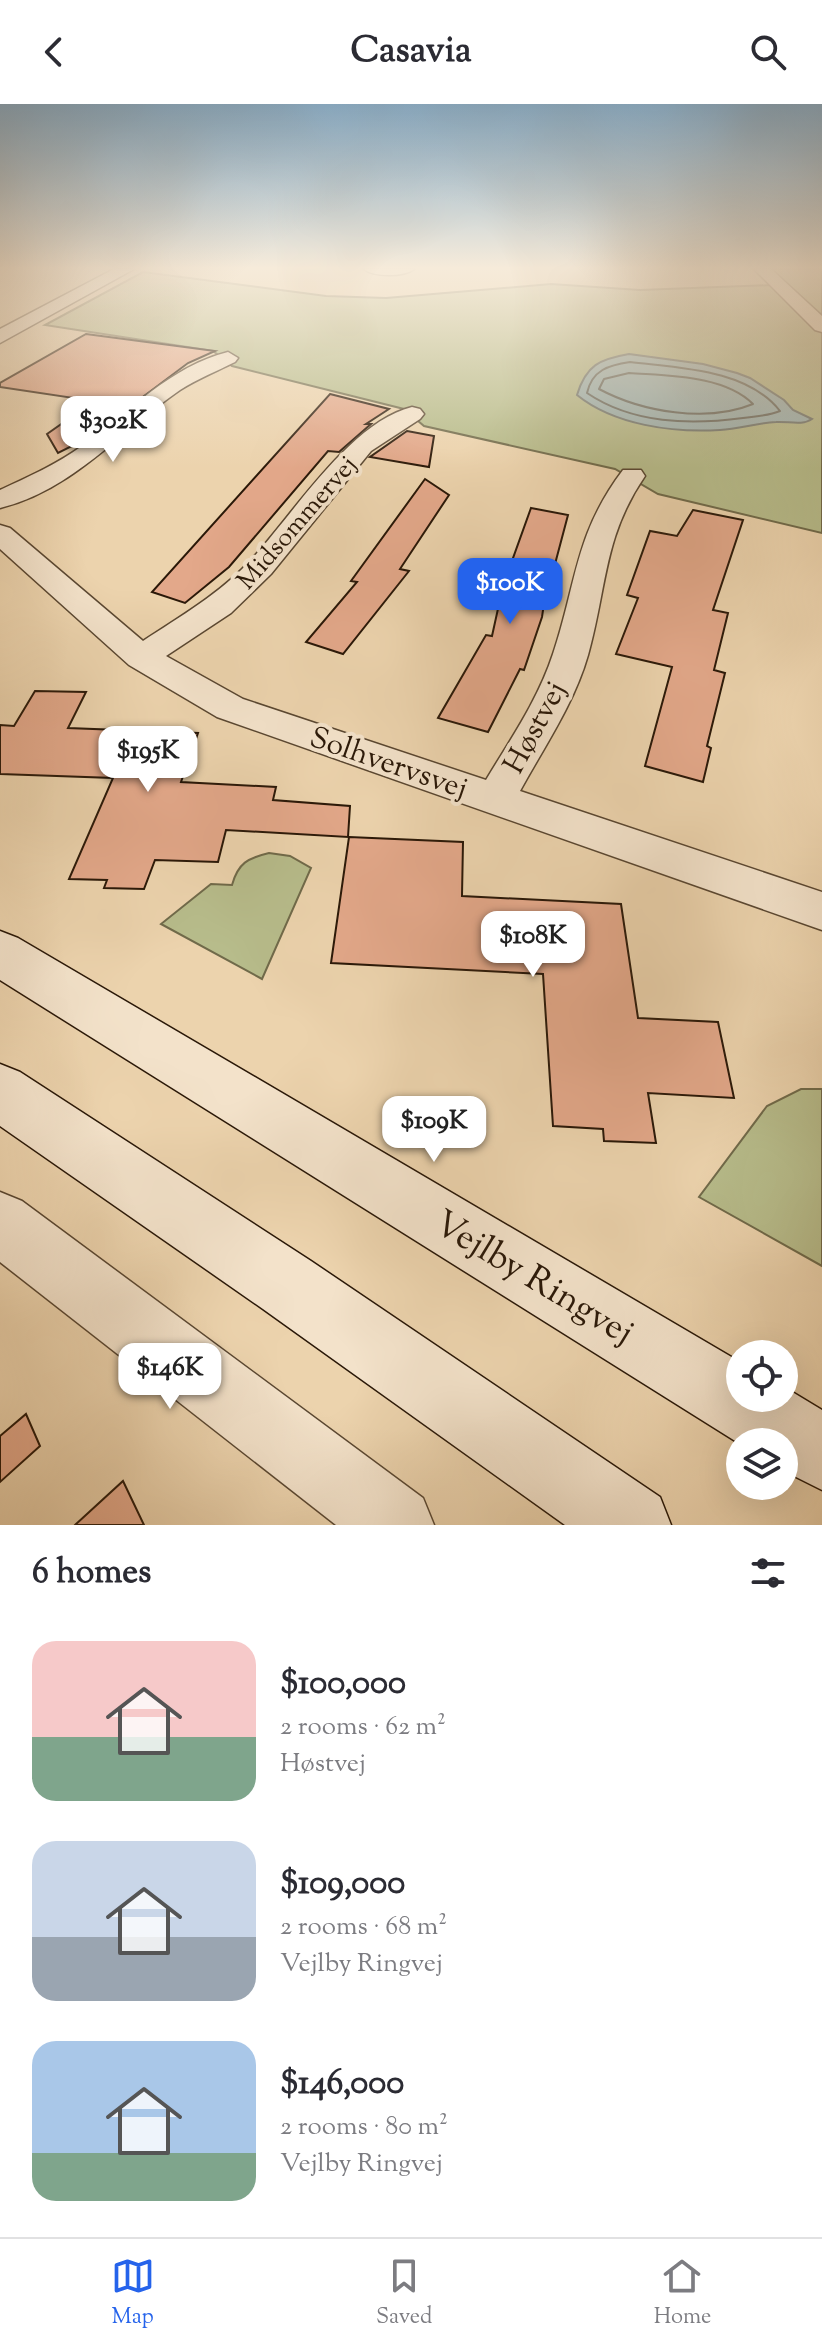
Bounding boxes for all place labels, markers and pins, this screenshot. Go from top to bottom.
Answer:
pin: $302K [57,396,169,464]
pin: $100K [454,558,566,626]
pin: $195K [92,726,204,794]
pin: $108K [477,911,589,979]
pin: $109K [378,1096,490,1164]
pin: $146K [114,1343,226,1411]

